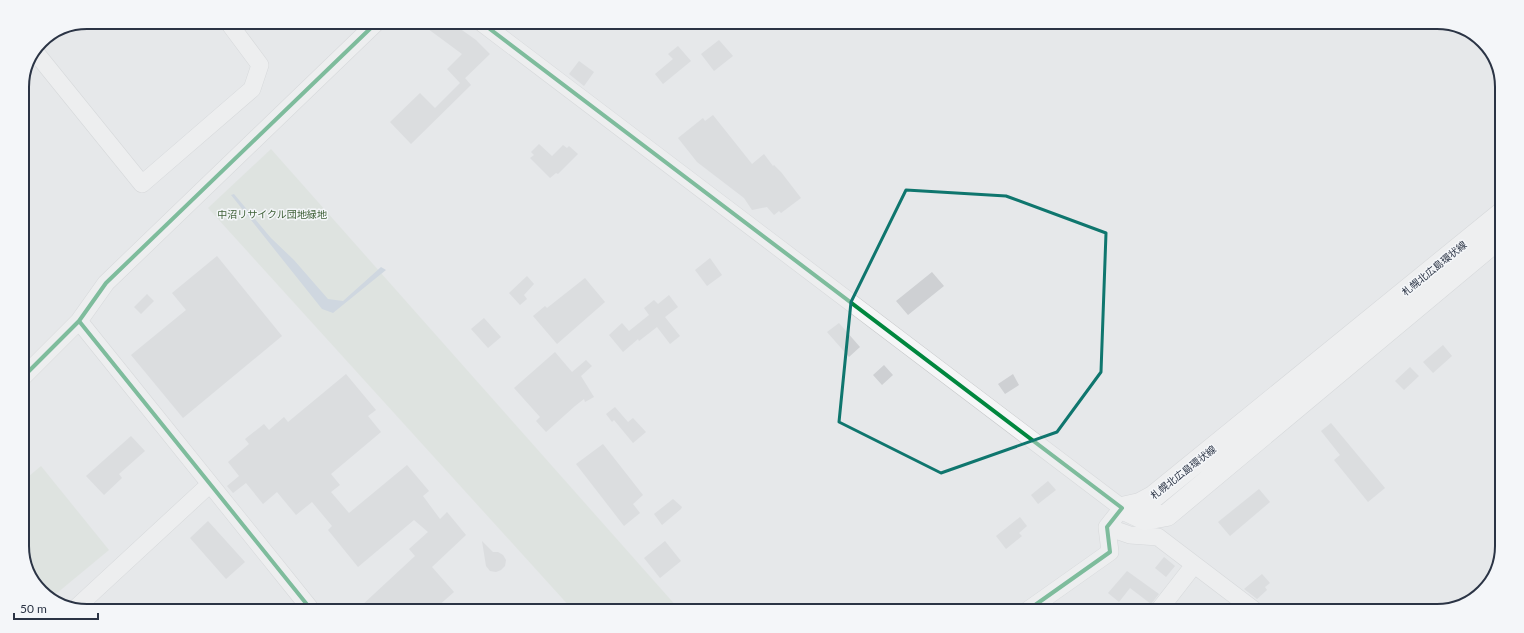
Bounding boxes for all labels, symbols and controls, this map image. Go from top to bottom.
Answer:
park label: 中沼リサイクル団地緑地 [217,208,328,220]
street label: 札幌北広島環状線 [1399,238,1469,298]
street label: 札幌北広島環状線 [1148,443,1218,501]
scale bar [14,595,98,621]
text: 50 m [20,601,47,616]

